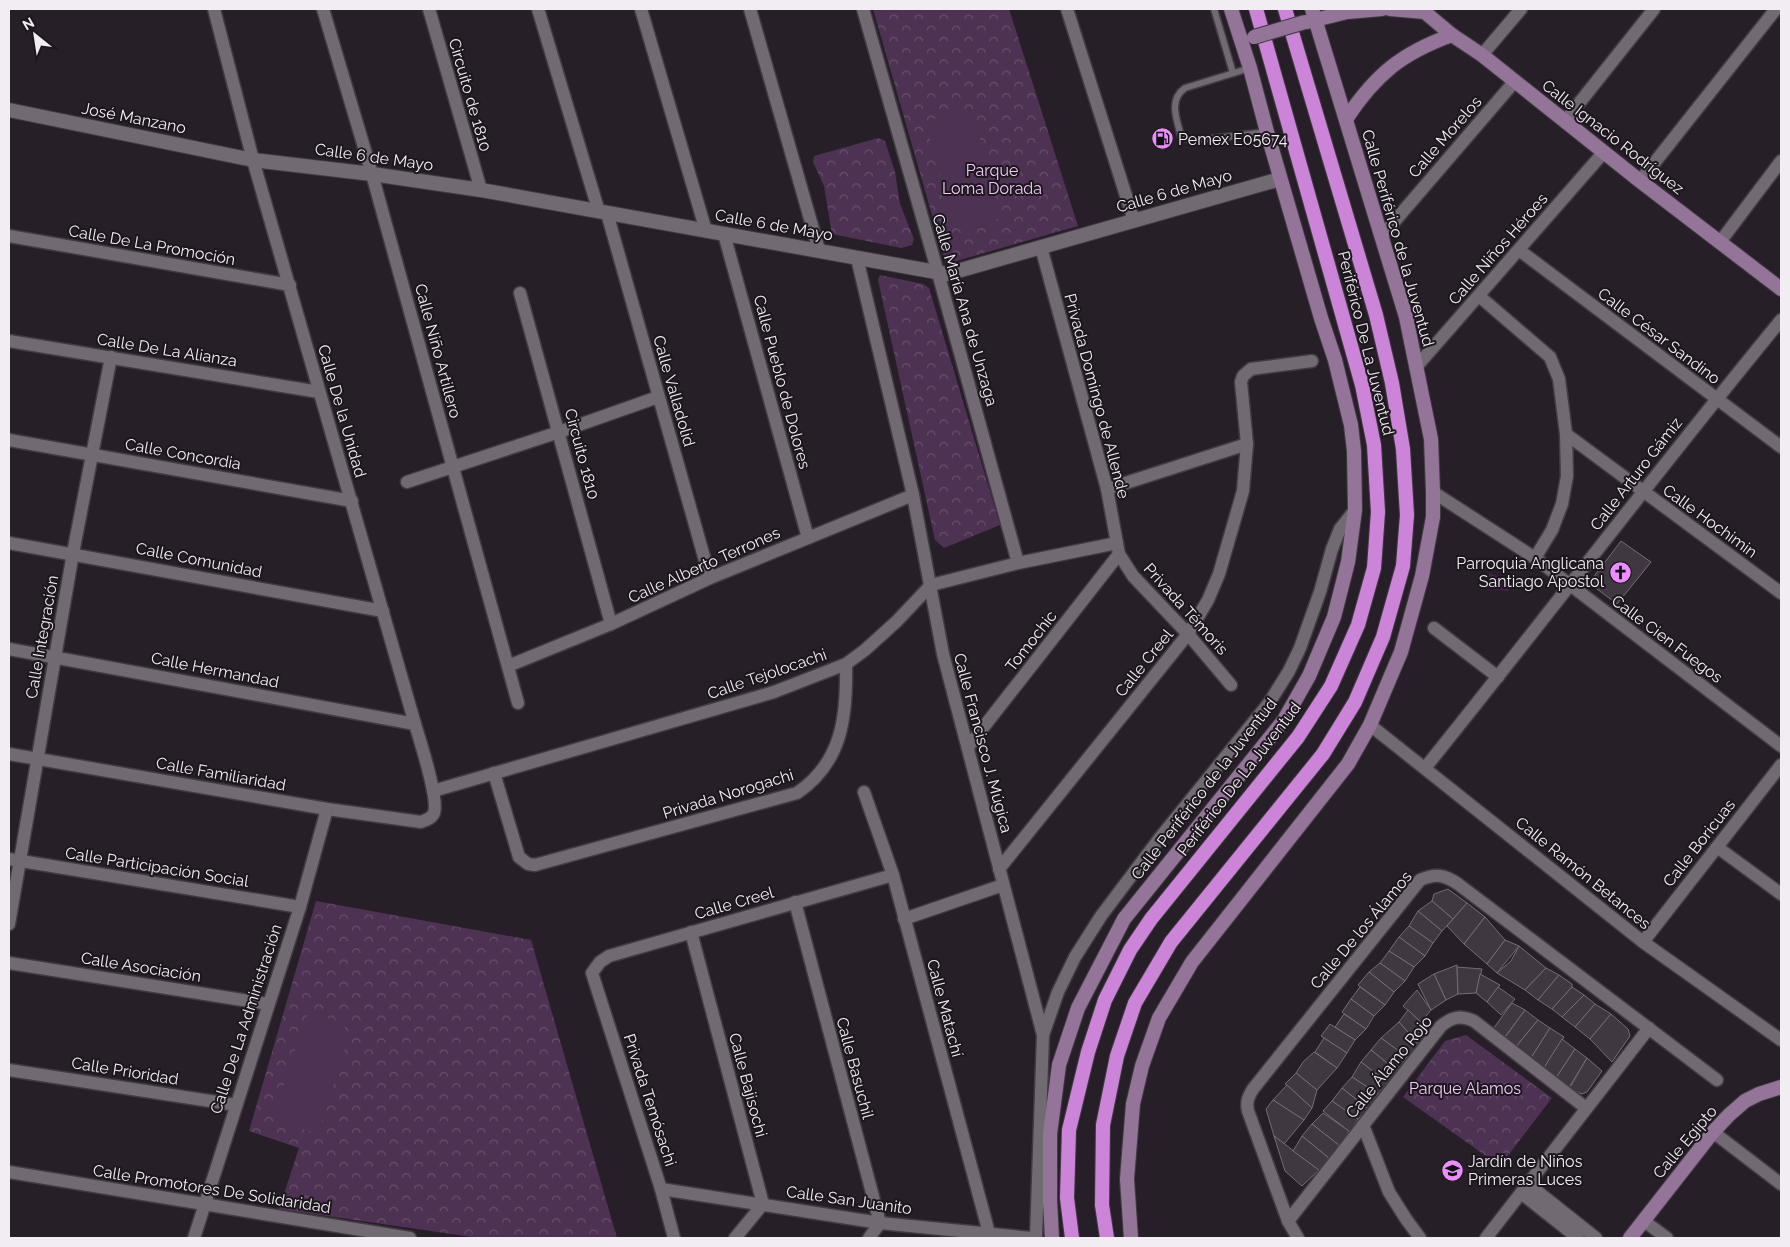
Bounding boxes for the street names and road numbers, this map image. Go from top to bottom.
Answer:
street label: Circuito de 1810 [445,36,495,154]
street label: Calle Ignacio Rodríguez [1538,76,1688,198]
street label: Calle Morelos [1404,92,1486,182]
street label: José Manzano [80,99,188,137]
street label: Calle Periférico de la Juventud [1358,127,1438,349]
street label: Calle 6 de Mayo [314,139,434,175]
street label: Calle 6 de Mayo [1114,165,1234,217]
street label: Calle Niños Héroes [1444,189,1552,309]
street label: Calle 6 de Mayo [714,205,834,245]
street label: Calle María Ana de Unzaga [928,212,1002,408]
street label: Calle De La Promoción [67,221,237,269]
street label: Periférico De La Juventud [1334,249,1398,437]
street label: Calle Niño Artillero [411,282,465,420]
street label: Calle César Sandino [1594,284,1724,388]
street label: Privada Domingo de Allende [1060,291,1134,501]
street label: Calle Pueblo de Dolores [750,293,814,471]
street label: Calle De La Alianza [96,330,238,370]
street label: Calle Valladolid [649,333,699,449]
street label: Calle De la Unidad [314,342,370,480]
street label: Circuito 1810 [561,406,603,502]
street label: Calle Arturo Gámiz [1586,414,1686,534]
street label: Calle Concordia [124,434,242,474]
street label: Calle Hochimin [1659,480,1761,562]
street label: Calle Alberto Terrones [625,523,783,607]
street label: Calle Comunidad [134,538,264,582]
street label: Privada Témoris [1140,559,1232,659]
street label: Calle Integración [22,574,62,700]
street label: Calle Cien Fuegos [1608,591,1726,687]
street label: Tomochic [1001,607,1061,675]
street label: Calle Creel [1111,625,1177,701]
street label: Calle Tejolocachi [705,645,829,703]
street label: Calle Hermandad [149,648,281,692]
street label: Calle Francisco J. Múgica [950,651,1016,835]
street label: Calle Periférico de la Juventud [1127,694,1281,883]
street label: Periférico De La Juventud [1173,698,1305,860]
street label: Calle Familiaridad [155,753,287,795]
street label: Privada Norogachi [660,765,796,823]
street label: Calle Boricuas [1659,795,1739,891]
street label: Calle Ramón Betances [1512,813,1654,933]
street label: Calle Participación Social [64,843,251,891]
street label: Calle De los Álamos [1305,866,1416,993]
street label: Calle Creel [692,882,776,923]
street label: Calle De La Administración [206,922,286,1116]
street label: Calle Asociación [80,948,202,986]
street label: Calle Matachí [923,957,967,1059]
street label: Calle Álamo Rojo [1341,1011,1436,1122]
street label: Calle Basuchil [832,1015,878,1122]
street label: Privada Temósachi [620,1031,680,1169]
street label: Calle Bajisochi [725,1031,771,1139]
street label: Calle Prioridad [70,1053,180,1089]
street label: Calle Egipto [1649,1102,1721,1182]
street label: Calle Promotores De Solidaridad [92,1161,332,1217]
street label: Calle San Juanito [785,1182,913,1218]

